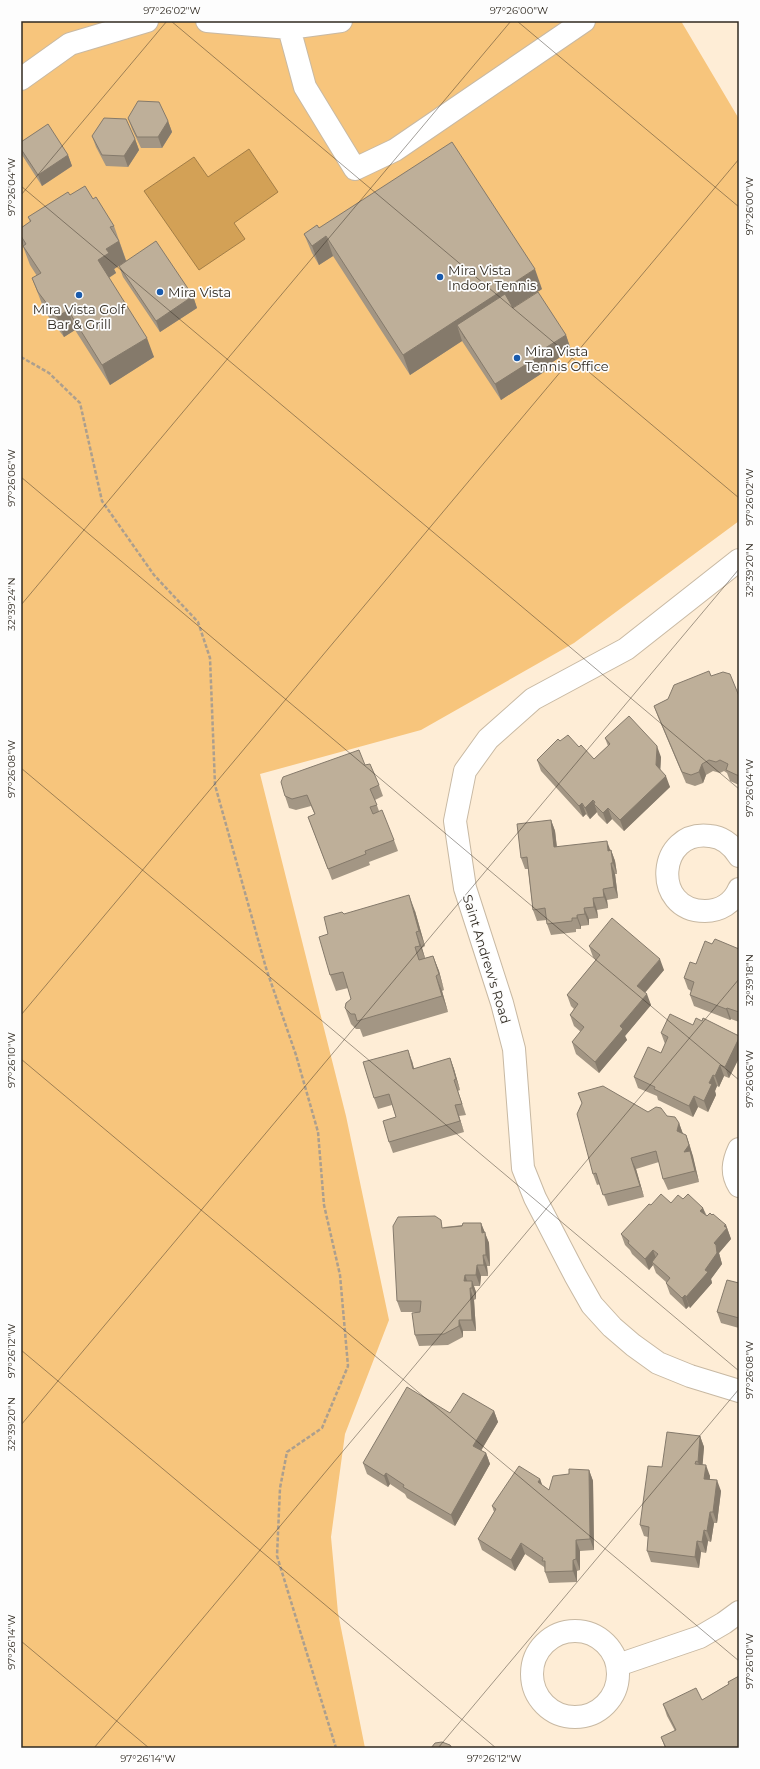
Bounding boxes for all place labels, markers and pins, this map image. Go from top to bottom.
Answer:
place label: Mira Vista Indoor Tennis [448,262,536,293]
marker: Mira Vista Indoor Tennis [435,272,445,282]
place label: Mira Vista [168,284,231,300]
marker: Mira Vista [155,287,165,297]
marker: Mira Vista Golf Bar & Grill [74,290,84,300]
place label: Mira Vista Golf Bar & Grill [33,301,126,332]
place label: Mira Vista Tennis Office [525,343,609,374]
marker: Mira Vista Tennis Office [512,353,522,363]

